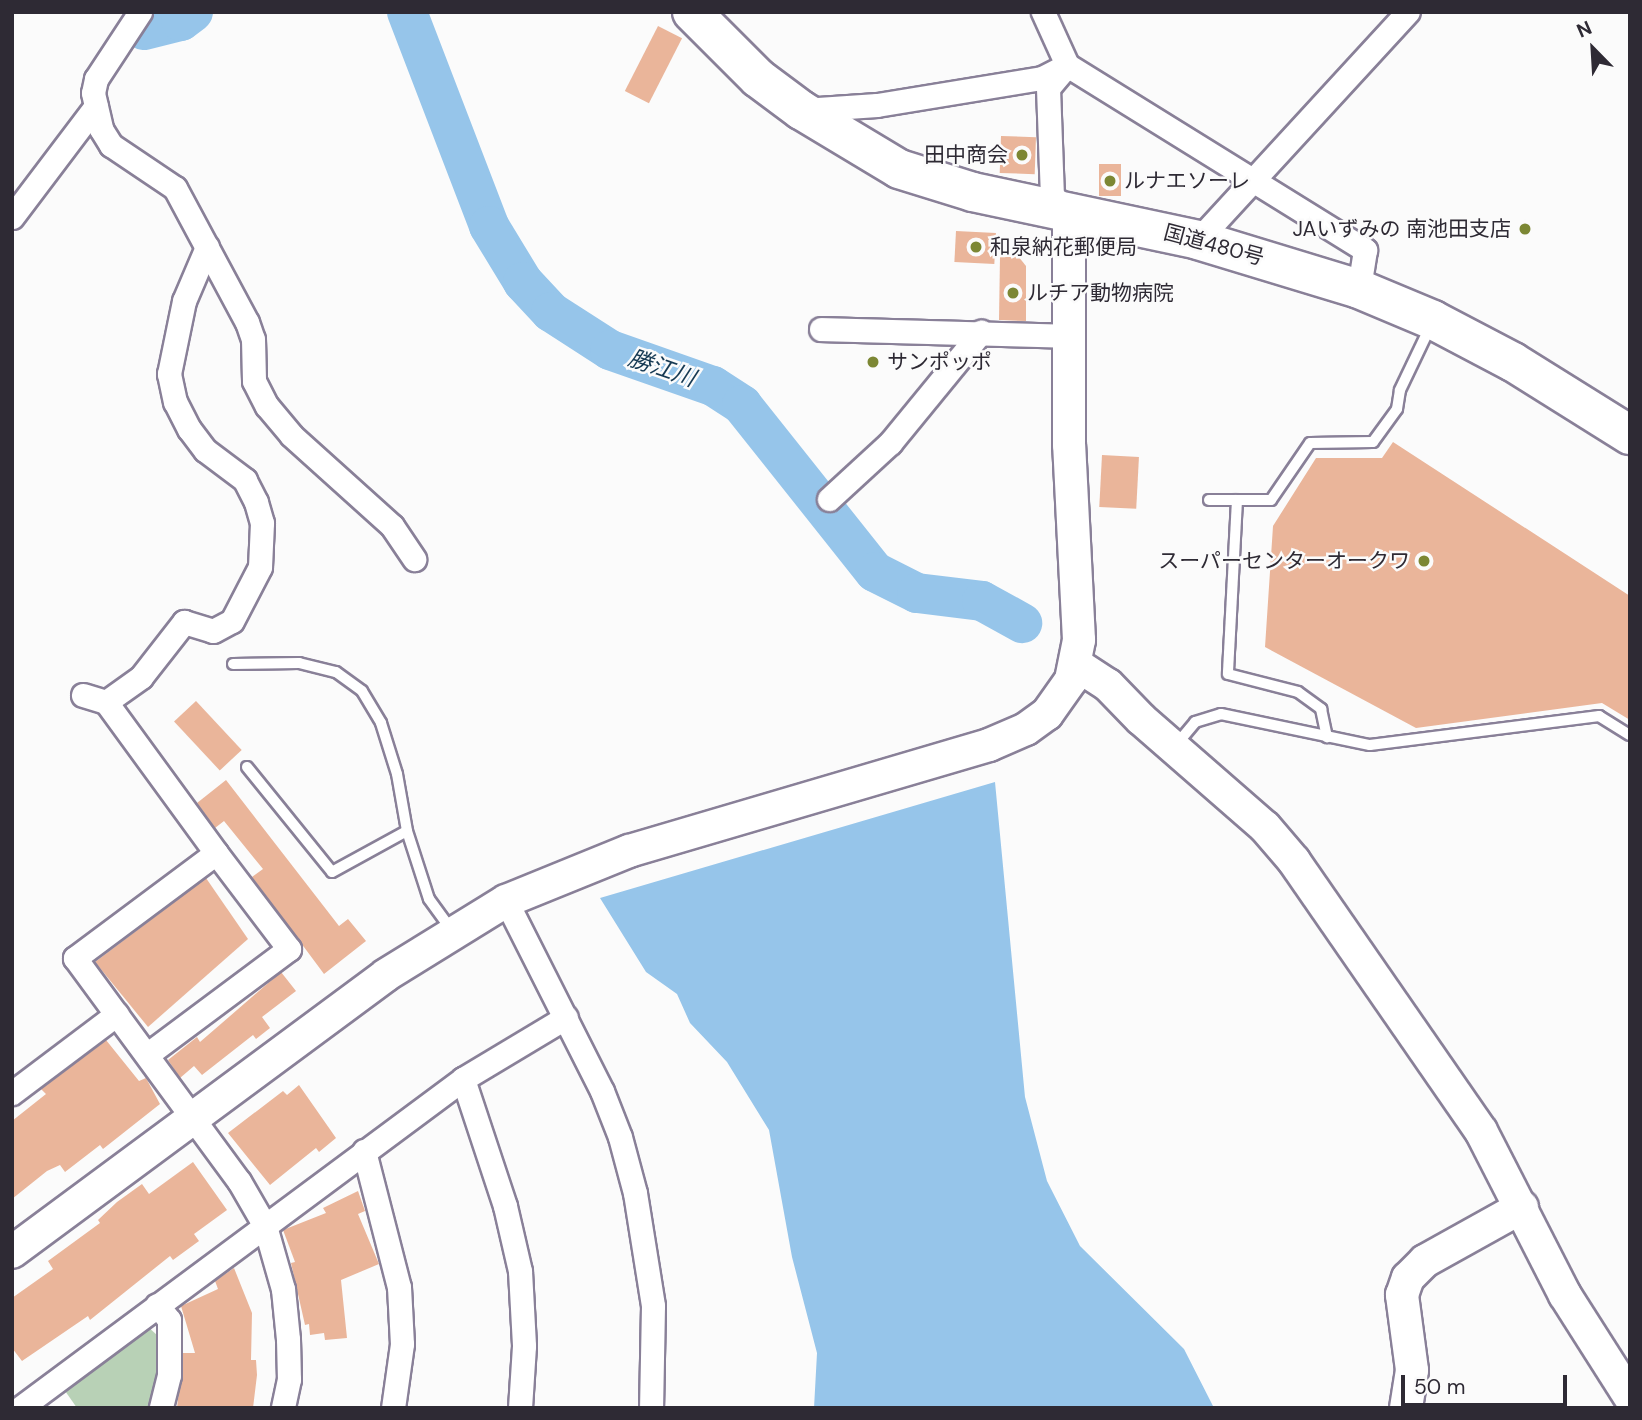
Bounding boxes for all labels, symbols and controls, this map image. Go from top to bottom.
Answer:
north arrow [1558,14,1628,84]
text: N [1573,15,1596,44]
place label: 田中商会 [924,142,1008,168]
marker: 田中商会 [1014,147,1030,163]
place label: ルナエソーレ [1124,168,1250,194]
marker: ルナエソーレ [1102,173,1118,189]
place label: JAいずみの 南池田支店 [1293,216,1511,242]
street label: 国道480号 [1161,220,1267,270]
marker: JAいずみの 南池田支店 [1517,221,1533,237]
place label: 和泉納花郵便局 [990,234,1137,260]
marker: 和泉納花郵便局 [968,239,984,255]
place label: ルチア動物病院 [1027,280,1174,306]
marker: ルチア動物病院 [1005,285,1021,301]
water label: 勝江川 [625,344,699,392]
place label: サンポッポ [887,349,992,375]
marker: サンポッポ [865,354,881,370]
place label: スーパーセンターオークワ [1158,548,1410,574]
marker: スーパーセンターオークワ [1416,553,1432,569]
scale bar [1404,1360,1570,1404]
text: 50 m [1414,1373,1465,1401]

